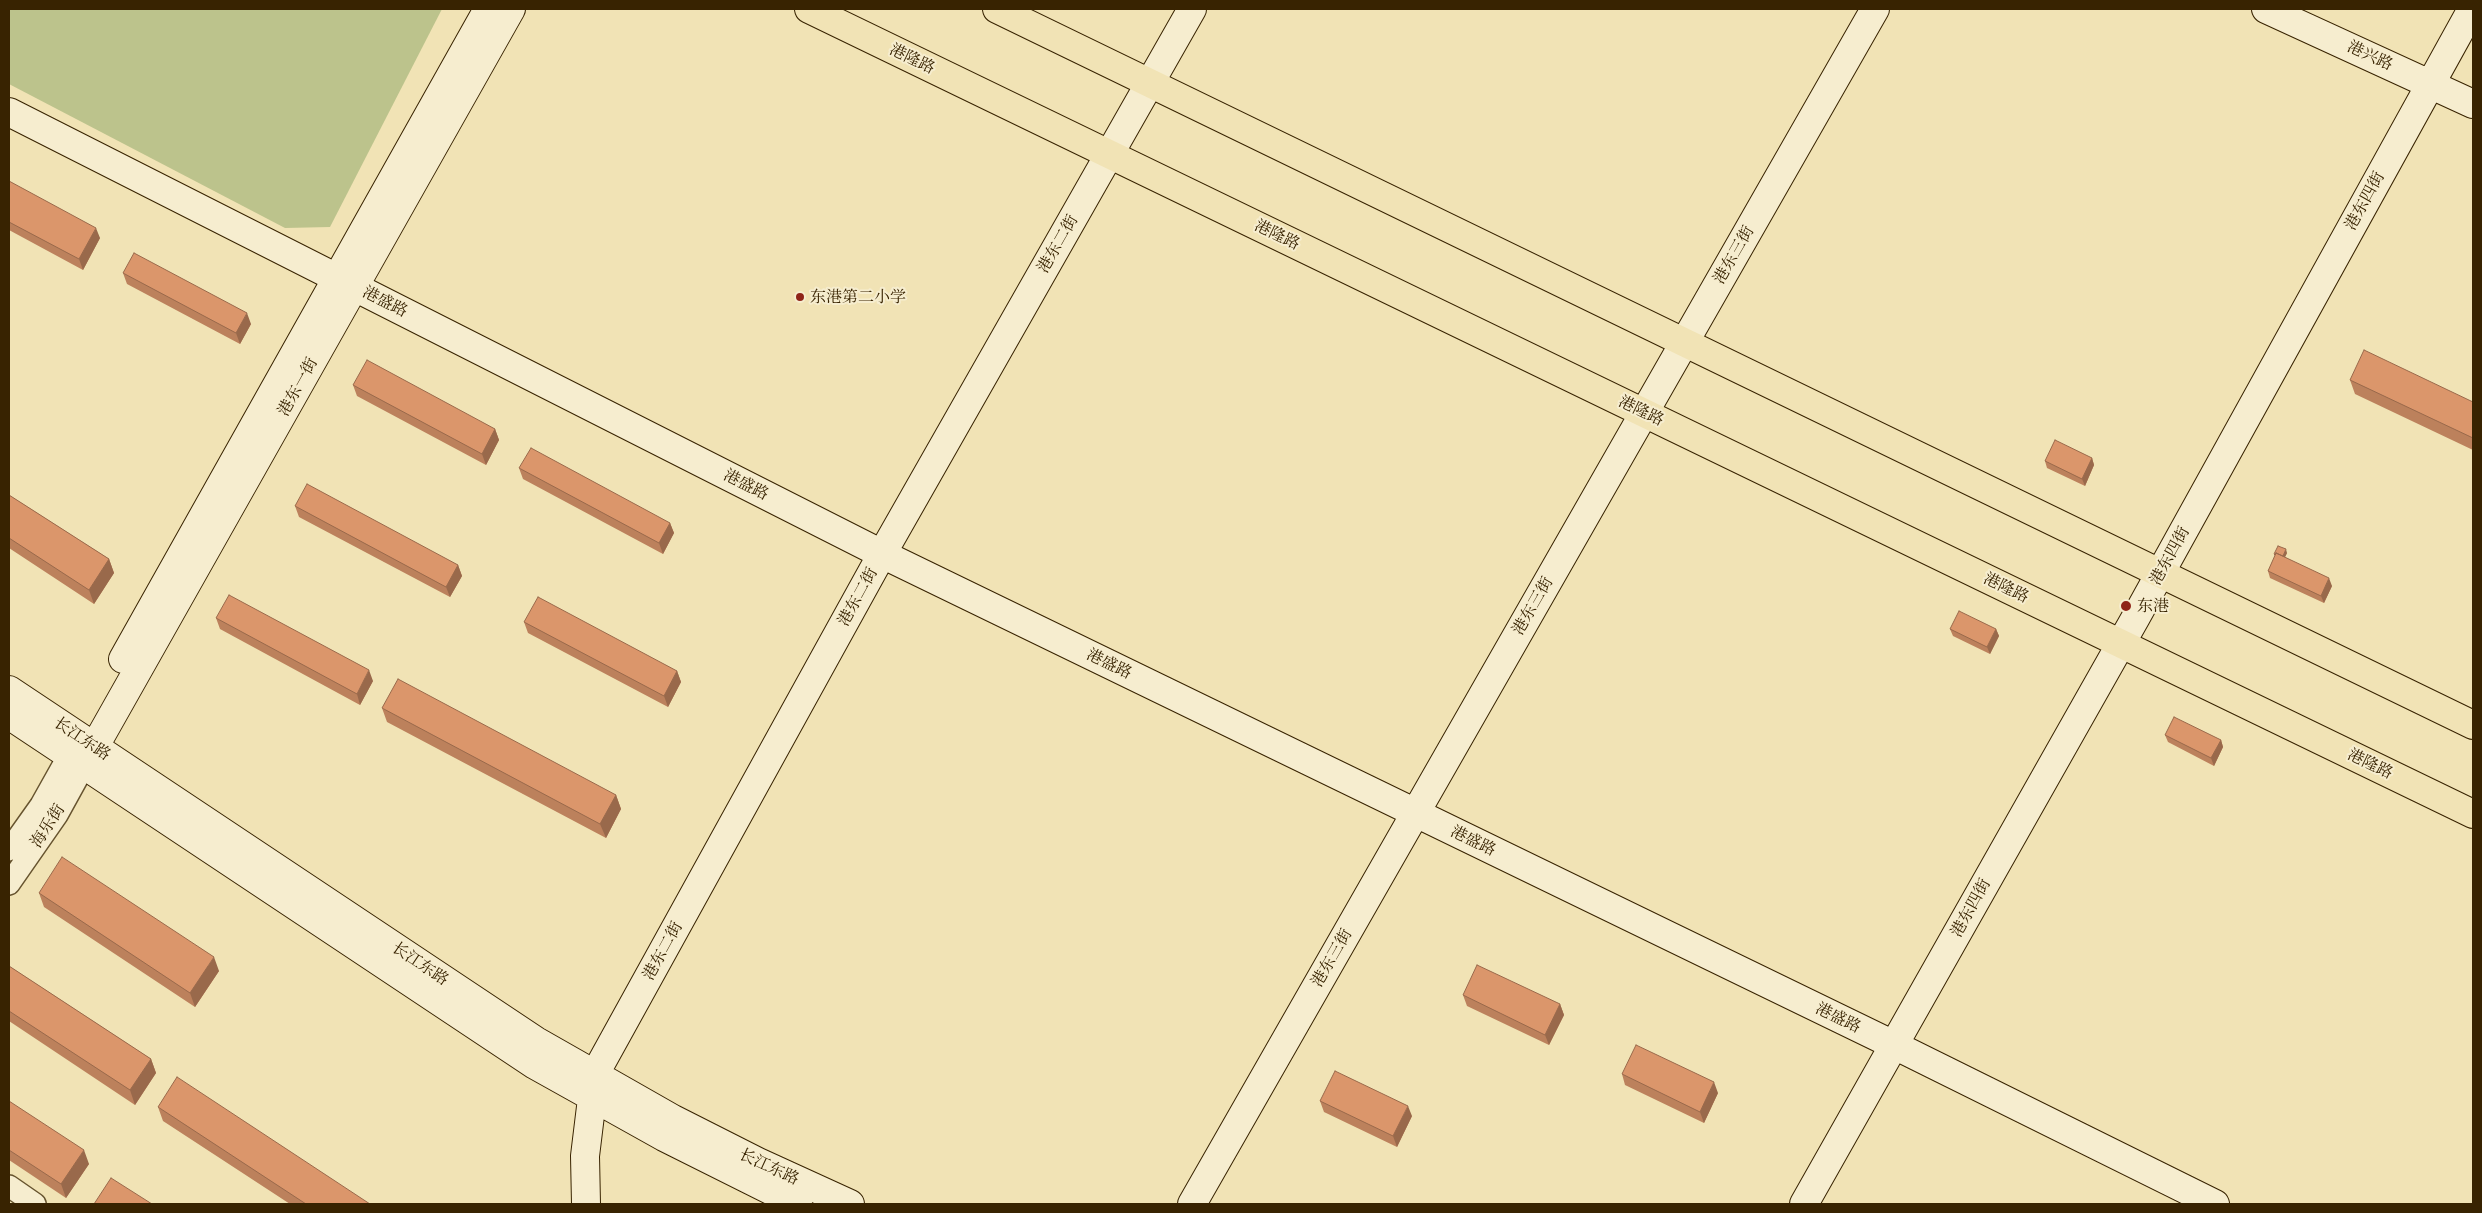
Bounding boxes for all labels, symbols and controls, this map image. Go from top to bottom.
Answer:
street label: 港兴路 [2344,37,2396,75]
street label: 港隆路 [886,40,938,78]
street label: 港东四街 [2341,168,2389,234]
street label: 港东二街 [1034,211,1082,277]
street label: 港隆路 [1251,216,1303,254]
street label: 港东三街 [1710,222,1758,288]
street label: 港盛路 [359,283,411,321]
place label: 东港第二小学 [810,287,906,307]
marker: 东港第二小学 [794,291,806,303]
street label: 港东一街 [274,354,322,420]
street label: 港隆路 [1615,392,1667,430]
street label: 港盛路 [720,466,772,504]
street label: 港东四街 [2146,523,2194,589]
street label: 港东二街 [834,564,882,630]
street label: 港隆路 [1980,569,2032,607]
street label: 港东三街 [1509,573,1557,639]
place label: 东港 [2137,596,2169,616]
marker: 东港 [2119,599,2133,613]
street label: 港盛路 [1083,645,1135,683]
street label: 长江东路 [50,713,114,765]
street label: 港隆路 [2344,745,2396,783]
street label: 海乐街 [27,801,69,851]
street label: 港盛路 [1447,822,1499,860]
street label: 港东四街 [1947,875,1995,941]
street label: 港东二街 [639,918,687,984]
street label: 港东三街 [1308,925,1356,991]
street label: 长江东路 [388,938,452,990]
street label: 港盛路 [1812,999,1864,1037]
street label: 长江东路 [736,1145,802,1189]

